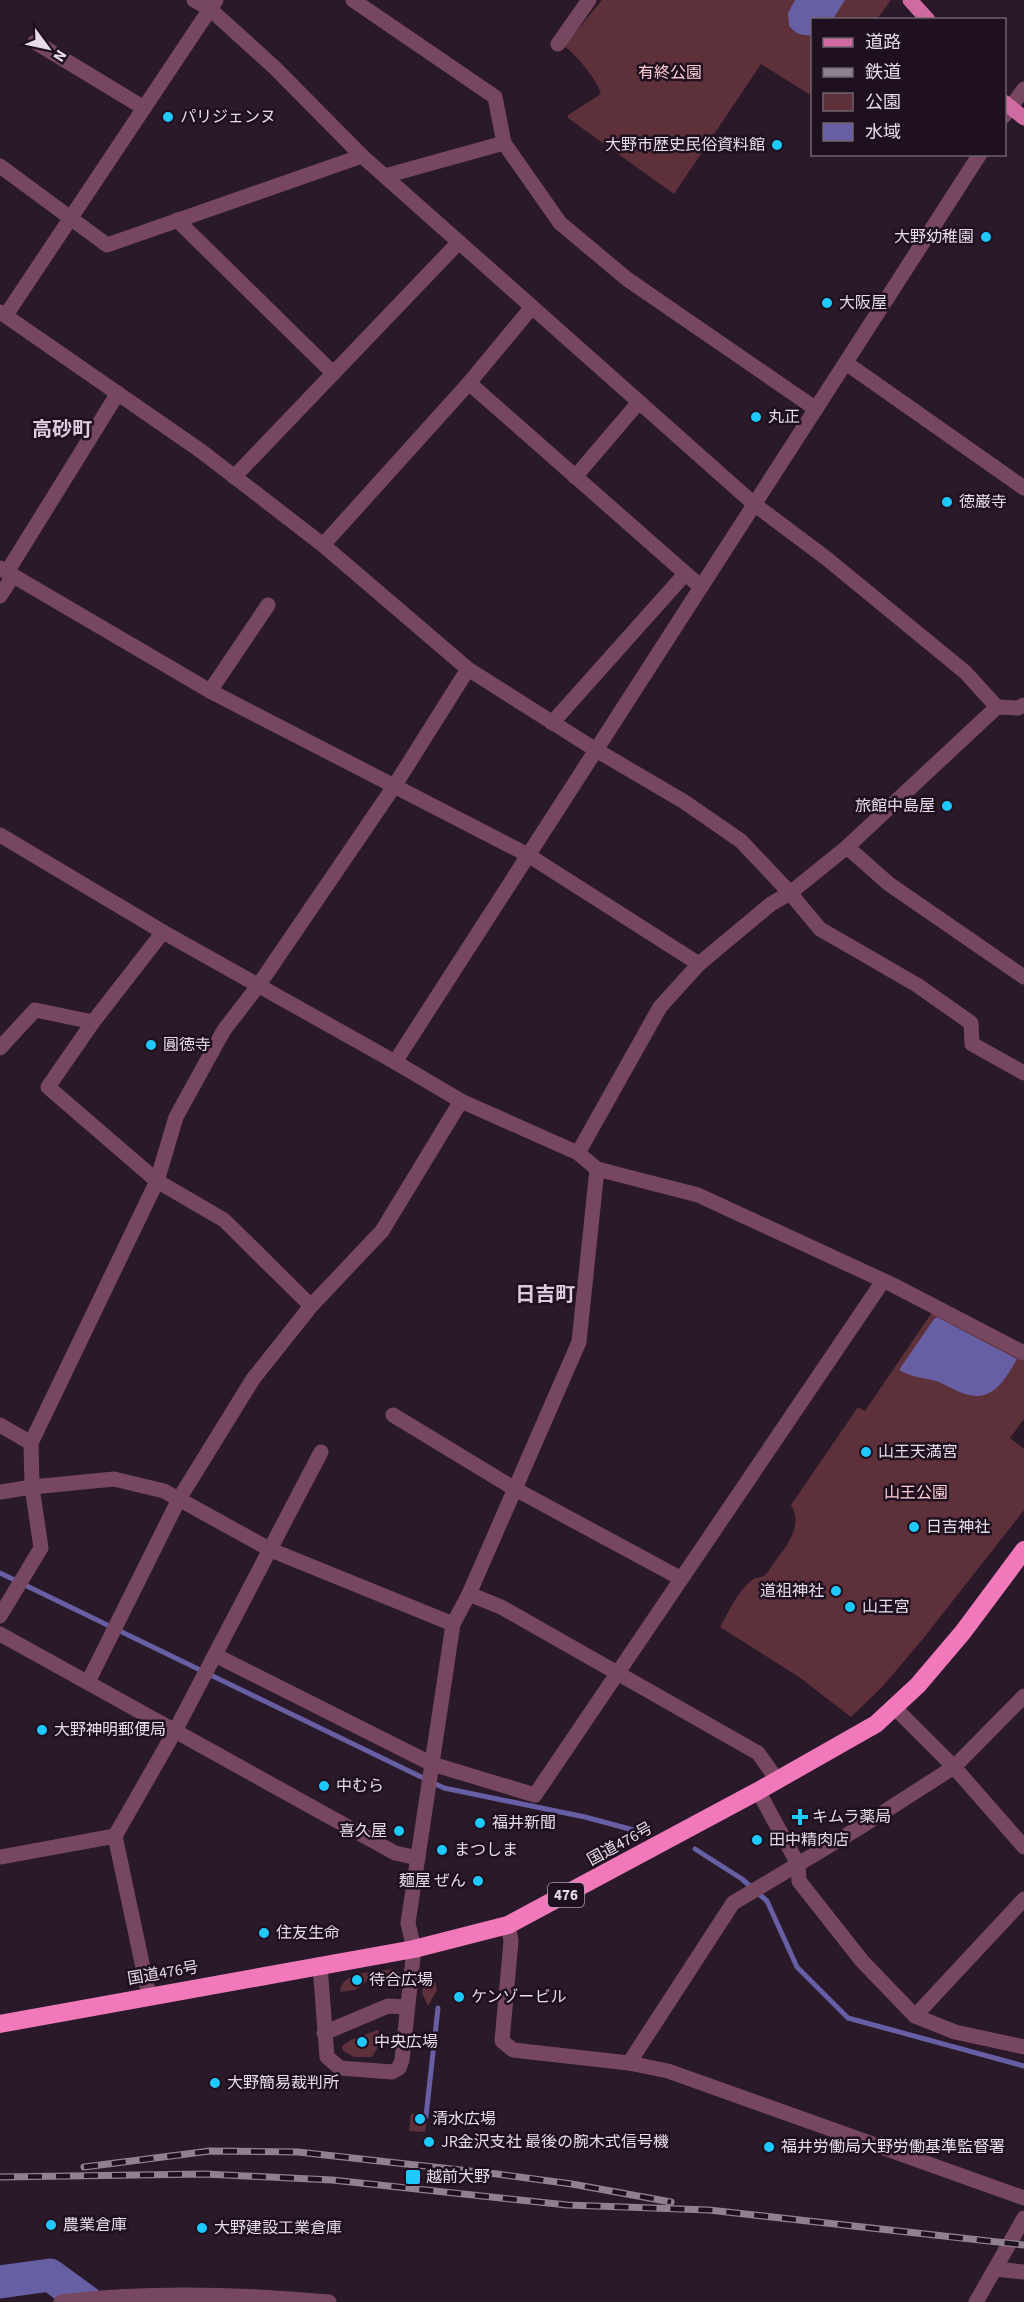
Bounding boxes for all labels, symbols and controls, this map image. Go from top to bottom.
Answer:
north arrow [18,18,78,78]
legend [811,18,1006,156]
text: 道路 [865,30,901,55]
text: N [48,45,72,66]
text: 鉄道 [865,60,901,85]
park label: 有終公園 [638,62,702,84]
text: 公園 [865,90,901,115]
place label: パリジェンヌ [180,106,276,128]
marker: パリジェンヌ [161,110,175,124]
text: 水域 [865,120,901,145]
place label: 大野市歴史民俗資料館 [605,134,765,156]
marker: 大野市歴史民俗資料館 [770,138,784,152]
place label: 大野幼稚園 [894,226,974,248]
marker: 大野幼稚園 [979,230,993,244]
place label: 大阪屋 [839,292,887,314]
marker: 大阪屋 [820,296,834,310]
place label: 丸正 [768,406,800,428]
marker: 丸正 [749,410,763,424]
district label: 高砂町 [32,416,92,444]
place label: 徳巌寺 [959,491,1007,513]
marker: 徳巌寺 [940,495,954,509]
place label: 旅館中島屋 [855,795,935,817]
marker: 旅館中島屋 [940,799,954,813]
place label: 圓徳寺 [163,1034,211,1056]
marker: 圓徳寺 [144,1038,158,1052]
district label: 日吉町 [515,1281,575,1309]
place label: 山王天満宮 [878,1441,958,1463]
marker: 山王天満宮 [859,1445,873,1459]
park label: 山王公園 [884,1482,948,1504]
place label: 日吉神社 [926,1516,990,1538]
marker: 日吉神社 [907,1520,921,1534]
place label: 道祖神社 [760,1580,824,1602]
marker: 道祖神社 [829,1584,843,1598]
place label: 山王宮 [862,1596,910,1618]
marker: 山王宮 [843,1600,857,1614]
place label: 大野神明郵便局 [54,1719,166,1741]
marker: 大野神明郵便局 [35,1723,49,1737]
place label: 中むら [336,1775,384,1797]
marker: 中むら [317,1779,331,1793]
place label: キムラ薬局 [812,1806,891,1828]
marker: キムラ薬局 [793,1810,807,1824]
place label: 福井新聞 [492,1812,556,1834]
marker: 福井新聞 [473,1816,487,1830]
street label: 国道476号 [583,1817,657,1871]
place label: 喜久屋 [339,1820,387,1842]
marker: 喜久屋 [392,1824,406,1838]
place label: 田中精肉店 [769,1829,849,1851]
marker: 田中精肉店 [750,1833,764,1847]
place label: まつしま [454,1839,518,1861]
marker: まつしま [435,1843,449,1857]
place label: 麺屋 ぜん [399,1870,466,1892]
marker: 麺屋 ぜん [471,1874,485,1888]
road number: 476 [548,1883,584,1907]
place label: 住友生命 [276,1922,340,1944]
marker: 住友生命 [257,1926,271,1940]
street label: 国道476号 [126,1956,200,1990]
place label: 待合広場 [369,1969,433,1991]
marker: 待合広場 [350,1973,364,1987]
place label: ケンゾービル [471,1986,567,2008]
marker: ケンゾービル [452,1990,466,2004]
place label: 中央広場 [374,2031,438,2053]
marker: 中央広場 [355,2035,369,2049]
place label: 大野簡易裁判所 [227,2072,339,2094]
marker: 大野簡易裁判所 [208,2076,222,2090]
place label: 清水広場 [432,2108,496,2130]
marker: 清水広場 [413,2112,427,2126]
place label: JR金沢支社 最後の腕木式信号機 [441,2131,669,2153]
marker: JR金沢支社 最後の腕木式信号機 [422,2135,436,2149]
place label: 福井労働局大野労働基準監督署 [781,2136,1005,2158]
marker: 福井労働局大野労働基準監督署 [762,2140,776,2154]
place label: 越前大野 [426,2166,490,2188]
marker: 越前大野 [404,2168,422,2186]
place label: 農業倉庫 [63,2214,127,2236]
place label: 大野建設工業倉庫 [214,2217,342,2239]
marker: 農業倉庫 [44,2218,58,2232]
marker: 大野建設工業倉庫 [195,2221,209,2235]

